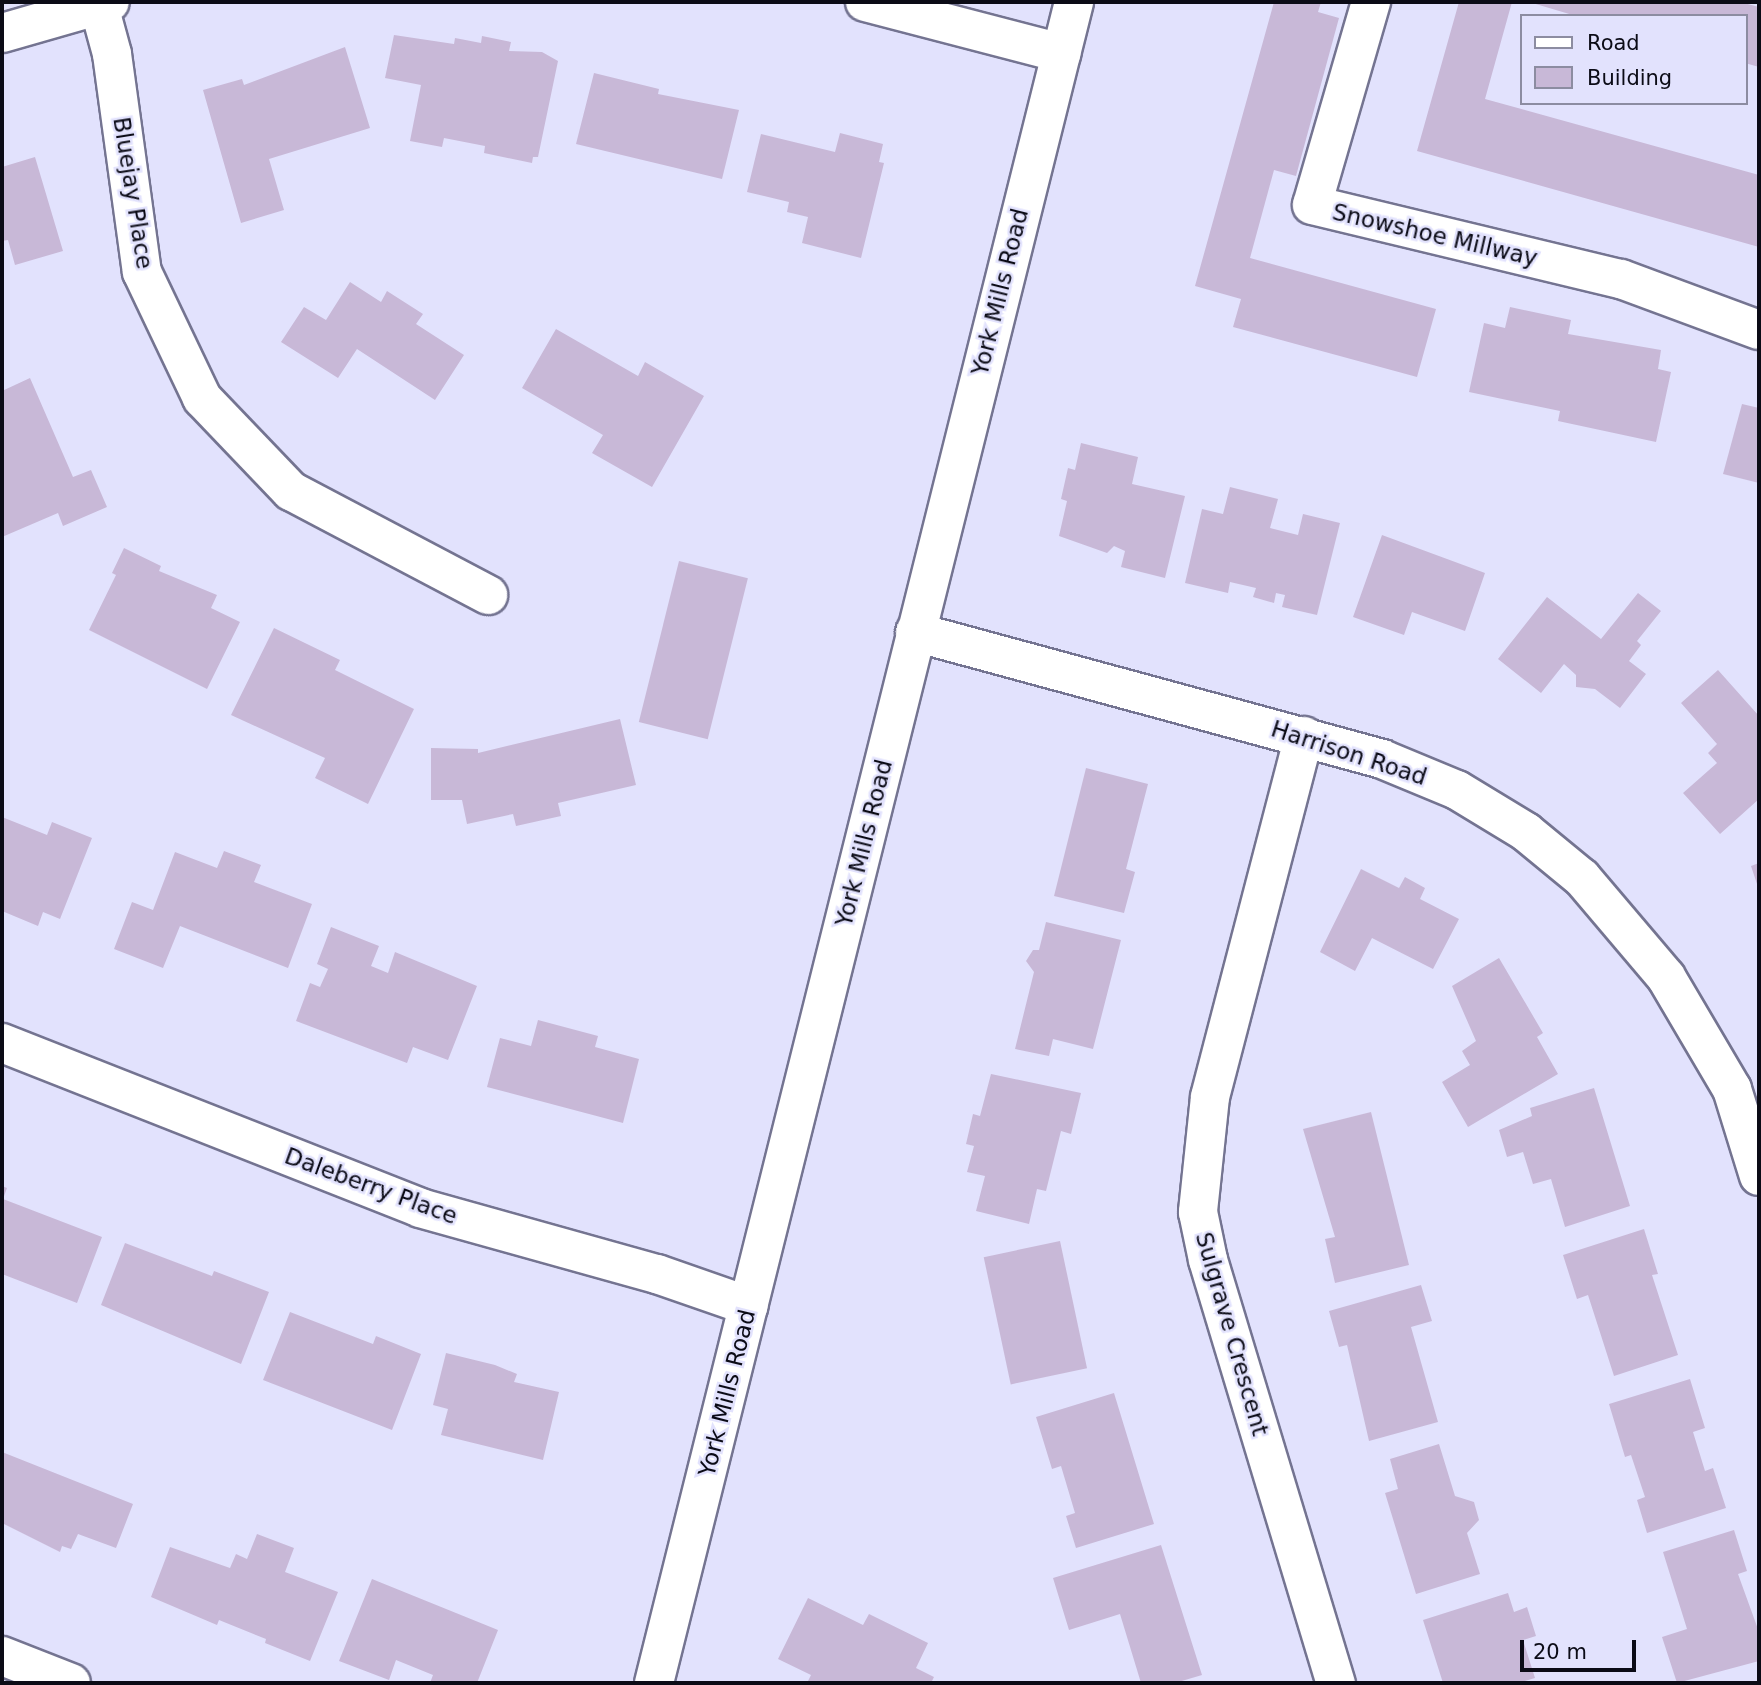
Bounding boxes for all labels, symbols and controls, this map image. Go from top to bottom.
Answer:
legend [1520,14,1747,105]
text: Road [1587,31,1640,55]
text: Building [1587,66,1672,90]
street label: Bluejay Place [107,115,159,271]
street label: Snowshoe Millway [1330,198,1540,272]
street label: York Mills Road [966,206,1034,378]
street label: Harrison Road [1268,715,1430,791]
street label: York Mills Road [830,757,898,929]
street label: Daleberry Place [281,1142,461,1230]
street label: Sulgrave Crescent [1190,1229,1274,1439]
street label: York Mills Road [693,1307,761,1479]
scale bar [1523,1626,1638,1670]
text: 20 m [1533,1640,1587,1664]

